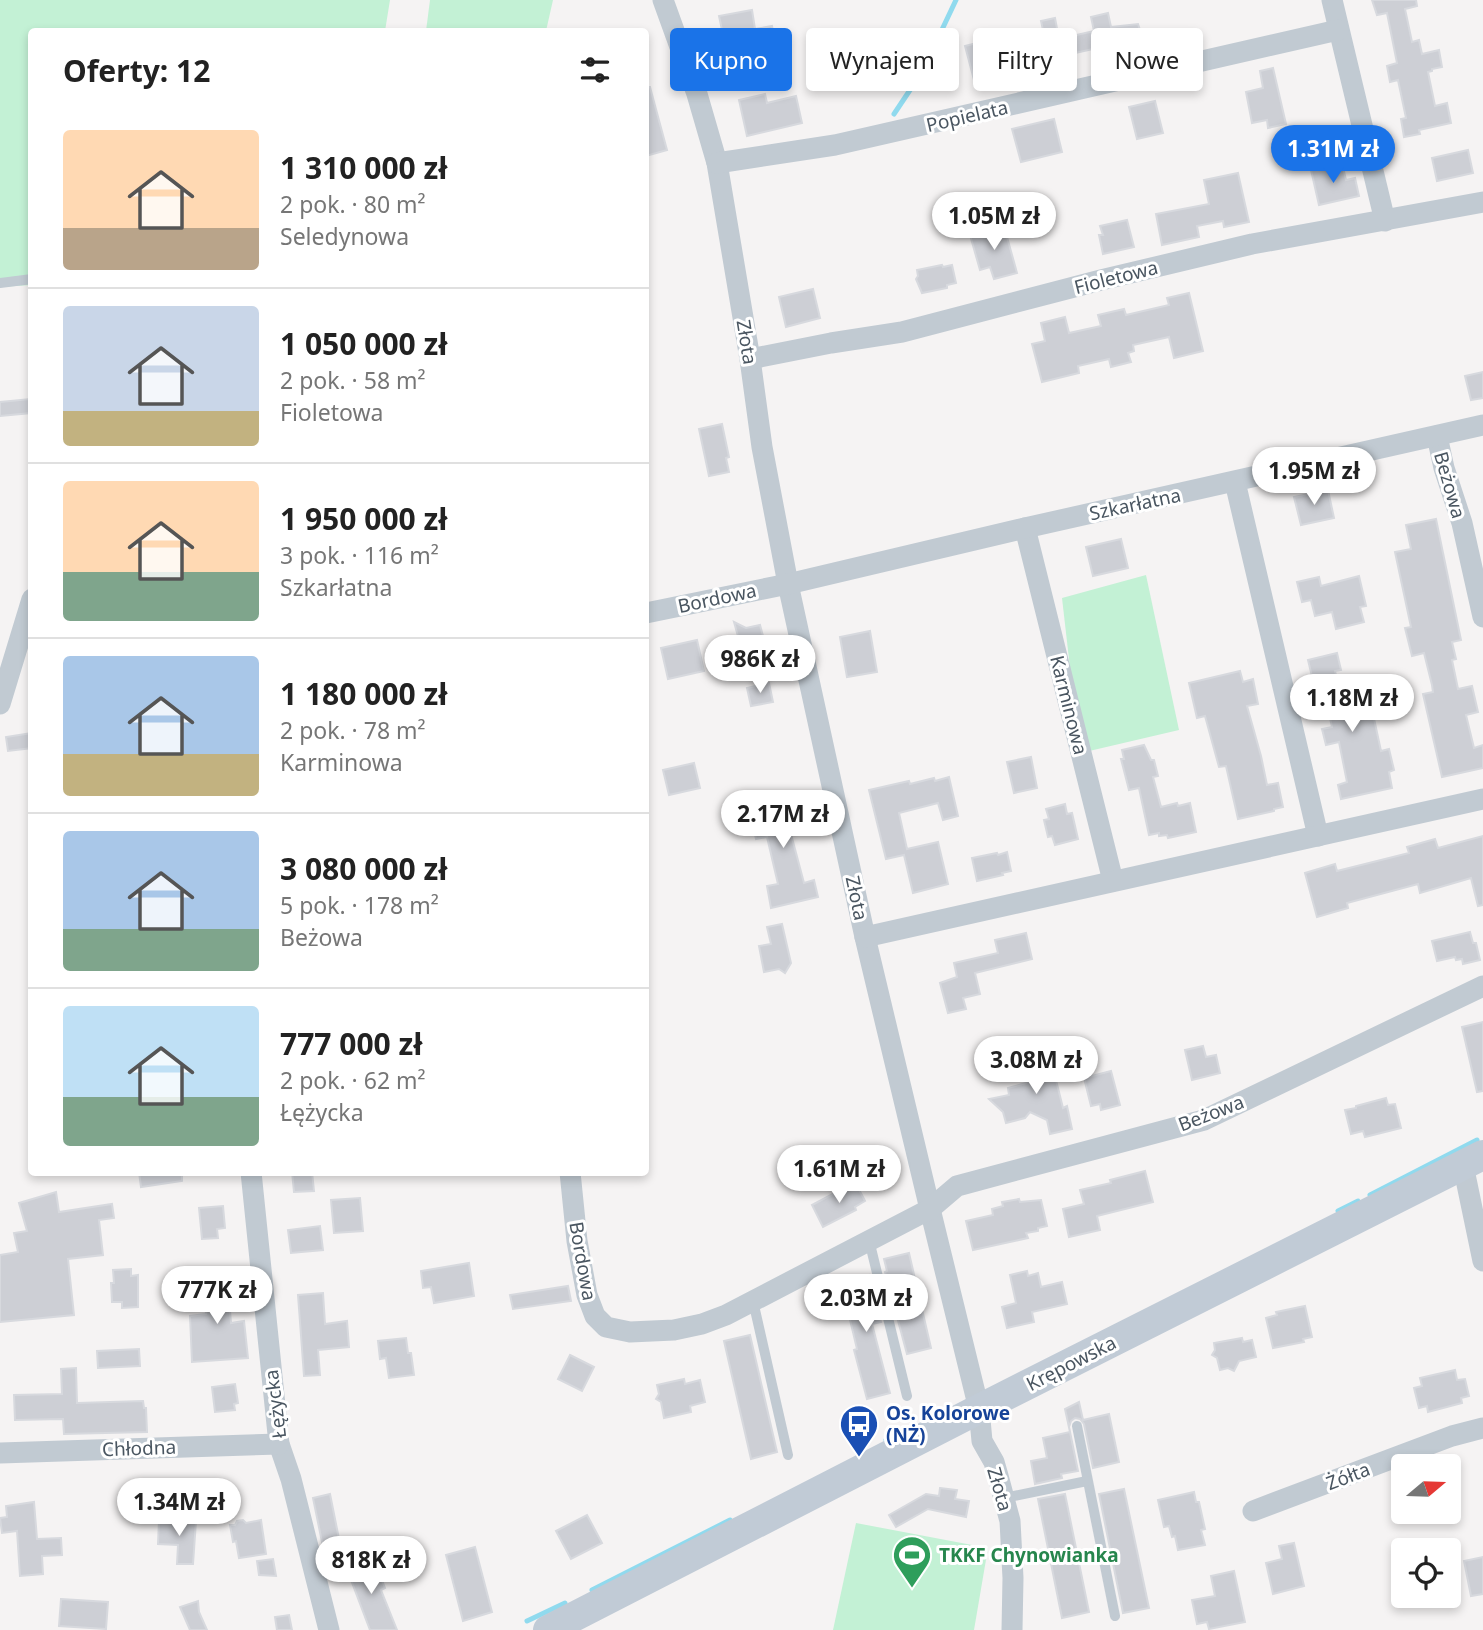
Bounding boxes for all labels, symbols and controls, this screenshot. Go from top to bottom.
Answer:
chip: Kupno [670,28,792,91]
chip: Wynajem [806,28,959,91]
chip: Filtry [973,28,1077,91]
chip: Nowe [1091,28,1203,91]
text: Oferty: 12 [63,50,210,91]
icon: filters [576,51,614,89]
street label: Popielata [923,94,1011,138]
pin: 1.31M zł [1261,125,1405,185]
text: 1.31M zł [1287,132,1379,164]
text: 1 310 000 zł [280,147,447,188]
icon: home [119,158,203,242]
text: 2 pok. · 80 m² [280,188,426,220]
pin: 1.05M zł [922,192,1066,252]
text: 1.05M zł [948,199,1040,231]
text: Seledynowa [280,220,409,252]
street label: Fioletowa [1071,254,1161,300]
street label: Złota [731,318,763,366]
text: 1 050 000 zł [280,323,447,364]
icon: home [119,334,203,418]
text: 2 pok. · 58 m² [280,364,426,396]
text: Fioletowa [280,396,383,428]
pin: 1.95M zł [1242,448,1386,507]
street label: Beżowa [1428,448,1472,522]
text: 1.95M zł [1268,454,1360,486]
street label: Szkarłatna [1087,482,1183,526]
text: 1 950 000 zł [280,498,447,539]
icon: home [119,509,203,593]
text: 3 pok. · 116 m² [280,539,439,571]
text: Szkarłatna [280,571,392,603]
street label: Bordowa [675,577,759,619]
pin: 986K zł [695,636,825,695]
text: 986K zł [720,642,800,674]
street label: Karminowa [1044,653,1094,757]
text: 1 180 000 zł [280,673,447,714]
pin: 1.18M zł [1280,674,1424,734]
text: 1.18M zł [1306,681,1398,713]
icon: home [119,684,203,768]
text: 2 pok. · 78 m² [280,714,426,746]
text: Karminowa [280,746,403,778]
pin: 2.17M zł [711,790,855,850]
text: 2.17M zł [737,797,829,829]
text: 3 080 000 zł [280,848,447,889]
icon: home [119,859,203,943]
street label: Złota [840,873,874,923]
text: 5 pok. · 178 m² [280,889,439,921]
text: Beżowa [280,921,363,953]
text: 777 000 zł [280,1023,423,1064]
icon: home [119,1034,203,1118]
pin: 3.08M zł [964,1036,1108,1096]
text: 3.08M zł [990,1043,1082,1075]
text: 2 pok. · 62 m² [280,1064,426,1096]
street label: Beżowa [1174,1089,1248,1137]
text: Łężycka [280,1096,364,1128]
pin: 1.61M zł [767,1146,911,1205]
text: 1.61M zł [793,1152,885,1184]
street label: Bordowa [563,1219,603,1303]
pin: 777K zł [152,1266,282,1326]
text: 777K zł [177,1273,257,1305]
pin: 2.03M zł [794,1274,938,1334]
text: 2.03M zł [820,1281,912,1313]
street label: Krępowska [1022,1329,1120,1397]
street label: Łężycka [258,1368,292,1440]
place label: Os. Kolorowe (NŻ) [886,1400,1010,1448]
bus stop icon: Os. Kolorowe (NŻ) [838,1403,880,1458]
street label: Chłodna [101,1434,177,1462]
north arrow [1391,1454,1461,1524]
map controls [1391,1454,1461,1608]
street label: Żółta [1322,1456,1374,1496]
street label: Złota [981,1464,1019,1514]
pin: 1.34M zł [107,1478,251,1538]
text: 1.34M zł [133,1485,225,1517]
sports icon: TKKF Chynowianka [891,1534,933,1589]
pin: 818K zł [306,1536,436,1596]
button: locate [1391,1538,1461,1608]
place label: TKKF Chynowianka [939,1542,1119,1568]
text: 818K zł [331,1543,411,1575]

